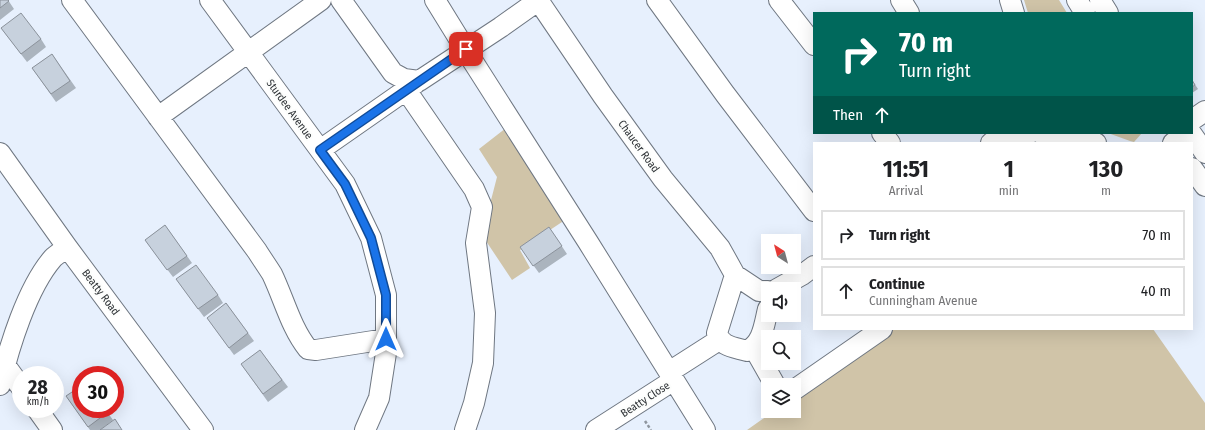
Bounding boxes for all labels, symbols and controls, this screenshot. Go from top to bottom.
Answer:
text: 70 m [899,26,953,59]
icon: right [833,28,885,80]
pin [449,32,483,66]
icon: arrive [455,38,477,60]
text: Turn right [899,60,971,82]
street label: Sturdee Avenue [264,77,316,142]
icon: ahead [871,104,893,126]
text: Then [833,106,863,124]
street label: Chaucer Road [615,118,662,175]
text: 11:51 [883,155,929,183]
text: 1 [1004,155,1014,183]
text: 130 [1089,155,1123,183]
text: Arrival [889,183,923,198]
text: min [999,183,1019,198]
text: m [1101,183,1111,198]
icon: right [835,224,857,246]
text: Turn right [869,226,930,244]
text: 70 m [1142,226,1171,244]
north arrow [761,234,801,274]
map controls [761,234,801,418]
street label: Beatty Road [79,267,122,318]
text: Continue [869,275,925,293]
icon: ahead [835,280,857,302]
button: sound [761,282,801,322]
text: 40 m [1141,282,1171,300]
text: Cunningham Avenue [869,293,977,308]
position arrow [365,318,407,360]
button: search [761,330,801,370]
speed limit sign: 30 [72,366,124,418]
text: 28 [28,375,48,399]
button: layers [761,378,801,418]
street label: Beatty Close [618,379,672,420]
text: km/h [27,396,49,408]

